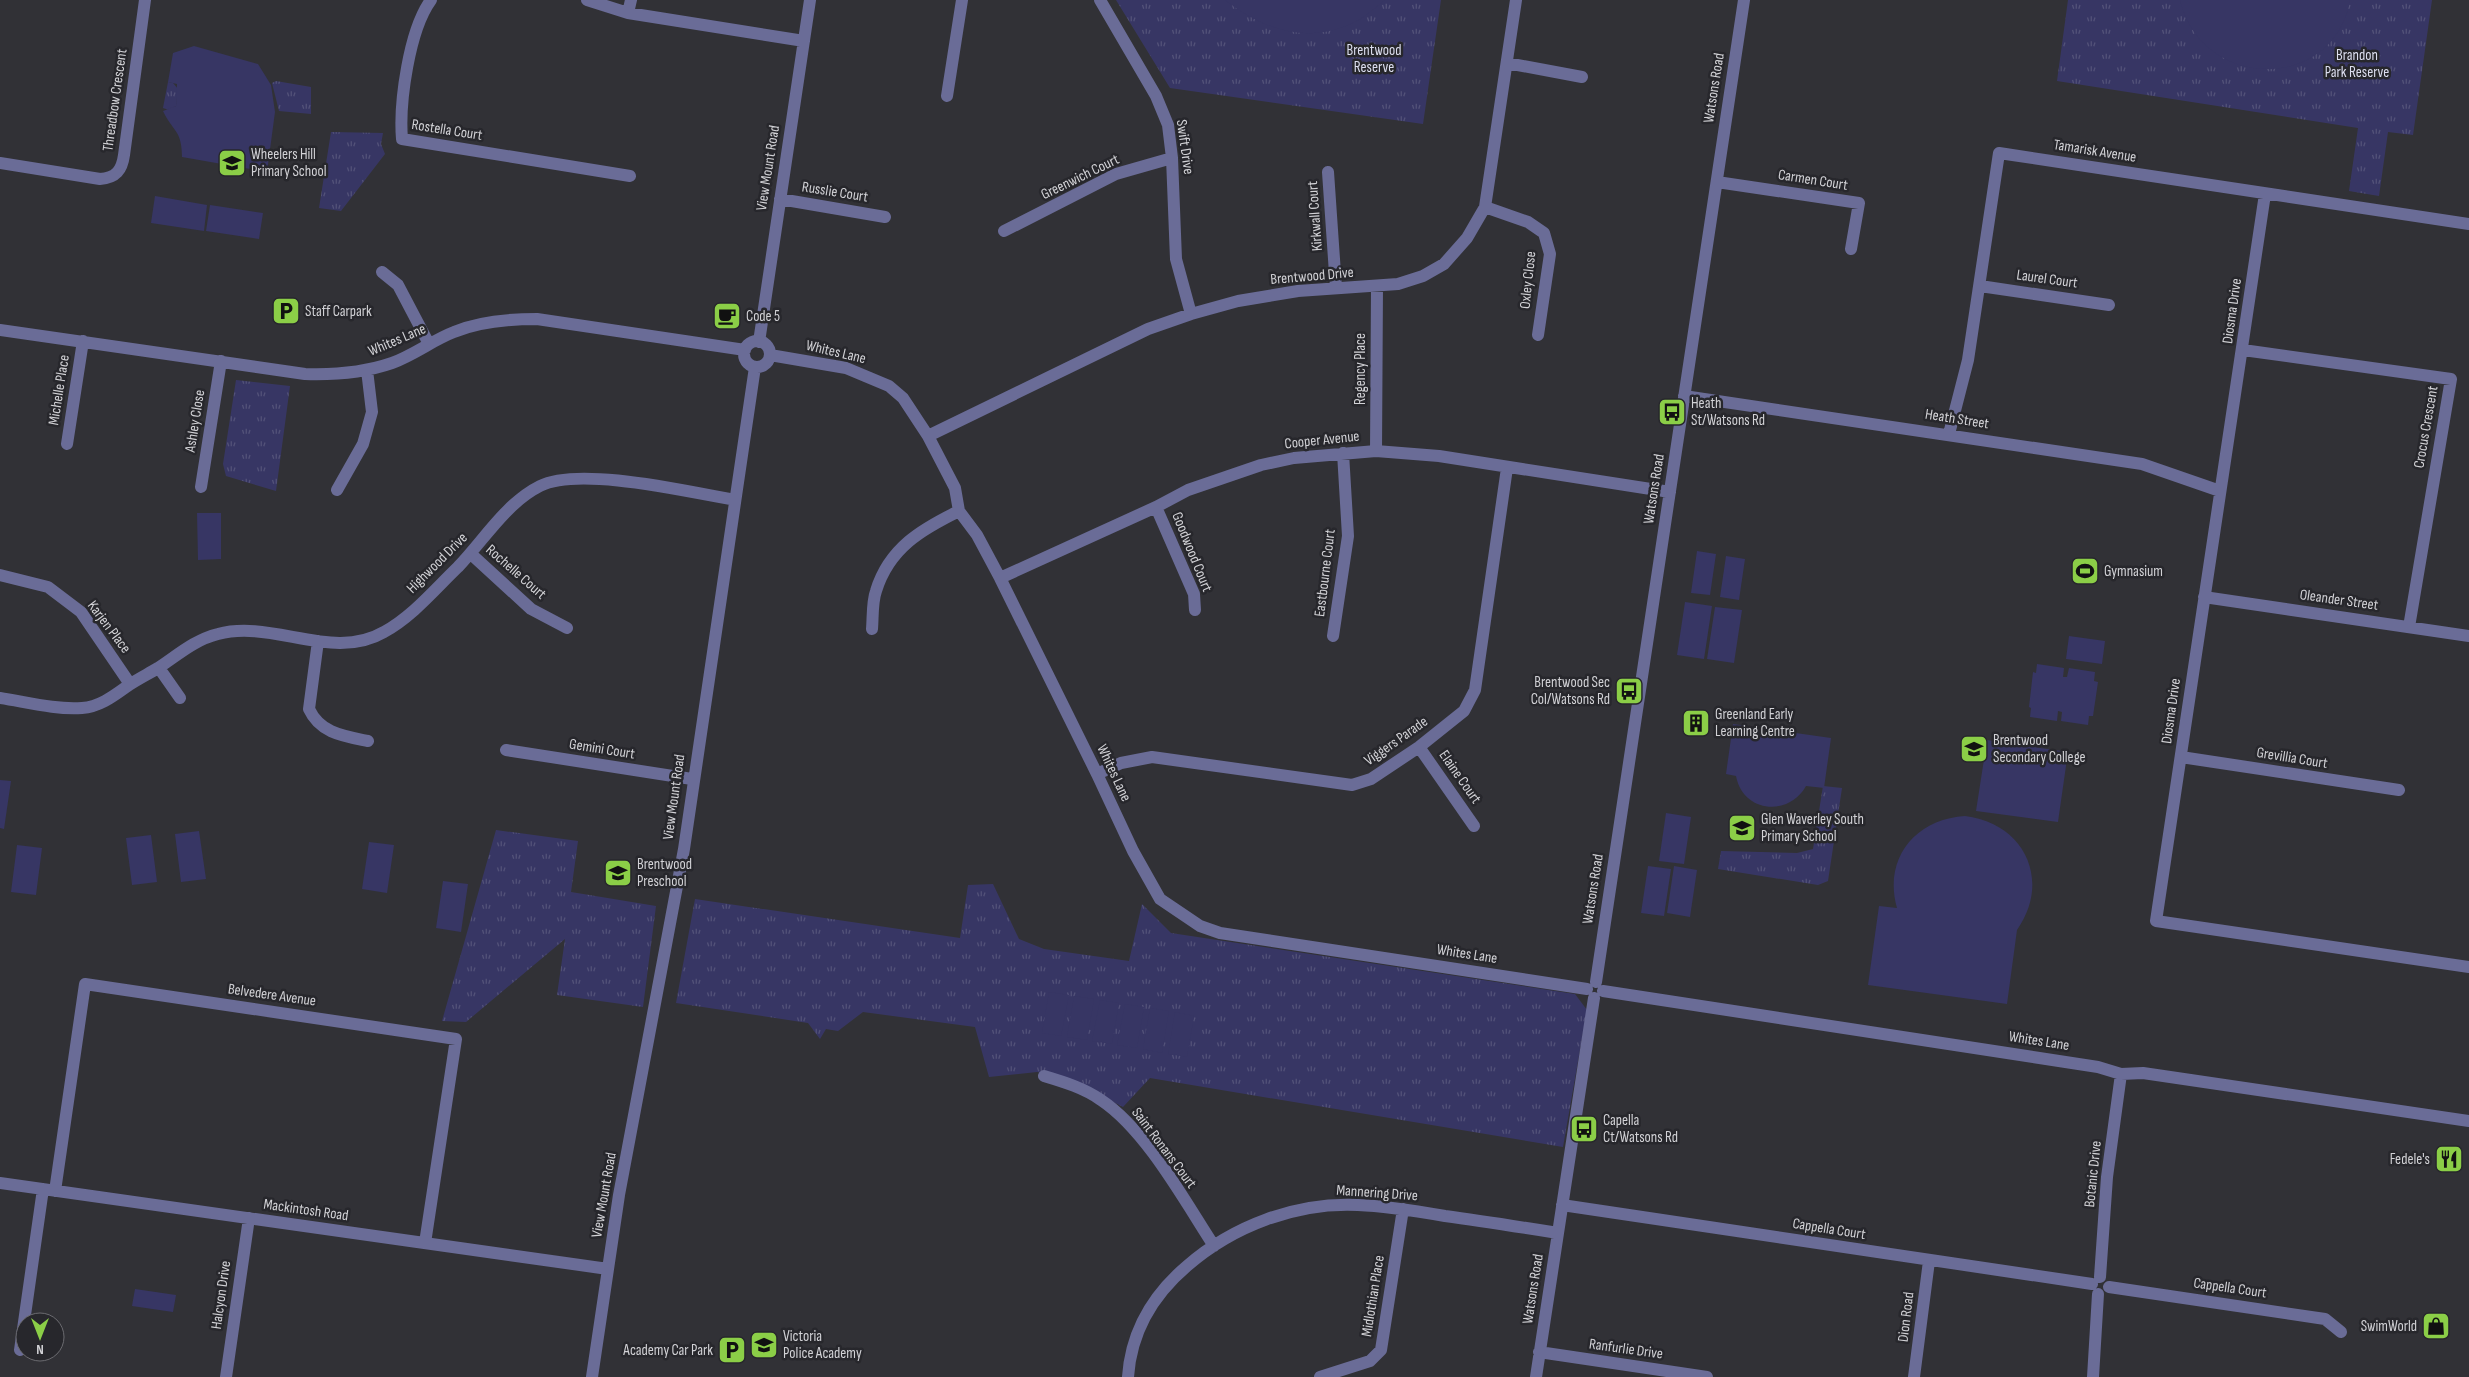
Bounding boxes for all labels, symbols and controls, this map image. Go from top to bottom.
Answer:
park label: Brentwood Reserve [1347,41,1401,77]
park label: Brandon Park Reserve [2325,46,2389,82]
street label: Threadbow Crescent [98,47,132,153]
street label: Watsons Road [1699,52,1729,124]
street label: Rostella Court [410,115,484,145]
street label: Swift Drive [1172,118,1198,176]
street label: View Mount Road [752,124,784,212]
street label: Tamarisk Avenue [2052,135,2138,167]
place label: Wheelers Hill Primary School [251,145,327,181]
school or university icon: Wheelers Hill Primary School [217,148,247,178]
street label: Greenwich Court [1038,150,1123,204]
street label: Carmen Court [1777,165,1850,195]
street label: Russlie Court [801,177,870,207]
street label: Kirkwall Court [1303,180,1327,252]
street label: Oxley Close [1516,250,1540,310]
street label: Brentwood Drive [1270,263,1354,289]
street label: Laurel Court [2015,265,2079,293]
street label: Diosma Drive [2218,277,2246,345]
parking icon: Staff Carpark [271,296,301,326]
cafe icon: Code 5 [712,301,742,331]
place label: Staff Carpark [305,302,372,321]
place label: Code 5 [746,307,780,326]
street label: Whites Lane [365,319,429,361]
street label: Regency Place [1351,333,1370,405]
street label: Whites Lane [804,336,868,368]
street label: Michelle Place [44,353,74,427]
street label: Crocus Crescent [2409,384,2443,470]
street label: Ashley Close [181,388,209,455]
place label: Heath St/Watsons Rd [1691,394,1765,430]
bus stop icon: Heath St/Watsons Rd [1657,397,1687,427]
street label: Heath Street [1924,405,1991,433]
street label: Cooper Avenue [1284,427,1360,453]
street label: Watsons Road [1639,453,1669,525]
street label: Goodwood Court [1167,509,1217,595]
street label: Eastbourne Court [1310,528,1340,618]
street label: Highwood Drive [403,529,471,597]
street label: Rochelle Court [482,541,551,604]
sports icon: Gymnasium [2070,556,2100,586]
place label: Gymnasium [2104,562,2163,581]
street label: Oleander Street [2299,585,2380,615]
street label: Karjen Place [83,597,135,657]
place label: Brentwood Sec Col/Watsons Rd [1531,673,1610,709]
bus stop icon: Brentwood Sec Col/Watsons Rd [1614,676,1644,706]
street label: Diosma Drive [2157,677,2185,745]
place label: Greenland Early Learning Centre [1715,705,1795,741]
building icon: Greenland Early Learning Centre [1681,708,1711,738]
street label: Viggers Parade [1360,712,1432,770]
place label: Brentwood Secondary College [1993,731,2086,767]
street label: Gemini Court [568,734,637,764]
school or university icon: Brentwood Secondary College [1959,734,1989,764]
street label: Whites Lane [1092,741,1136,805]
street label: Grevillia Court [2255,743,2329,773]
street label: Elaine Court [1435,747,1486,808]
street label: View Mount Road [659,753,689,841]
place label: Glen Waverley South Primary School [1761,810,1864,846]
school or university icon: Glen Waverley South Primary School [1727,813,1757,843]
street label: Watsons Road [1578,853,1608,925]
place label: Brentwood Preschool [637,855,692,891]
school or university icon: Brentwood Preschool [603,858,633,888]
street label: Whites Lane [1435,940,1499,968]
street label: Belvedere Avenue [227,979,317,1011]
street label: Whites Lane [2007,1027,2071,1055]
street label: Saint Ronans Court [1127,1104,1201,1193]
place label: Capella Ct/Watsons Rd [1603,1111,1678,1147]
bus stop icon: Capella Ct/Watsons Rd [1569,1114,1599,1144]
street label: Botanic Drive [2080,1140,2106,1208]
restaurant icon: Fedele's [2434,1144,2464,1174]
place label: Fedele's [2390,1150,2430,1169]
street label: View Mount Road [587,1151,621,1239]
street label: Mannering Drive [1336,1181,1418,1205]
street label: Mackintosh Road [262,1195,350,1225]
street label: Cappella Court [1791,1214,1867,1244]
street label: Watsons Road [1518,1253,1548,1325]
street label: Midlothian Place [1357,1254,1389,1338]
street label: Halcyon Drive [207,1260,235,1330]
street label: Cappella Court [2192,1273,2268,1303]
street label: Dion Road [1894,1291,1918,1343]
shop icon: SwimWorld [2421,1311,2451,1341]
north arrow [15,1312,65,1362]
place label: SwimWorld [2361,1317,2417,1336]
place label: Victoria Police Academy [783,1327,862,1363]
school or university icon: Victoria Police Academy [749,1330,779,1360]
street label: Ranfurlie Drive [1588,1334,1664,1364]
parking icon: Academy Car Park [717,1335,747,1365]
text: N [36,1341,44,1358]
place label: Academy Car Park [622,1341,713,1360]

